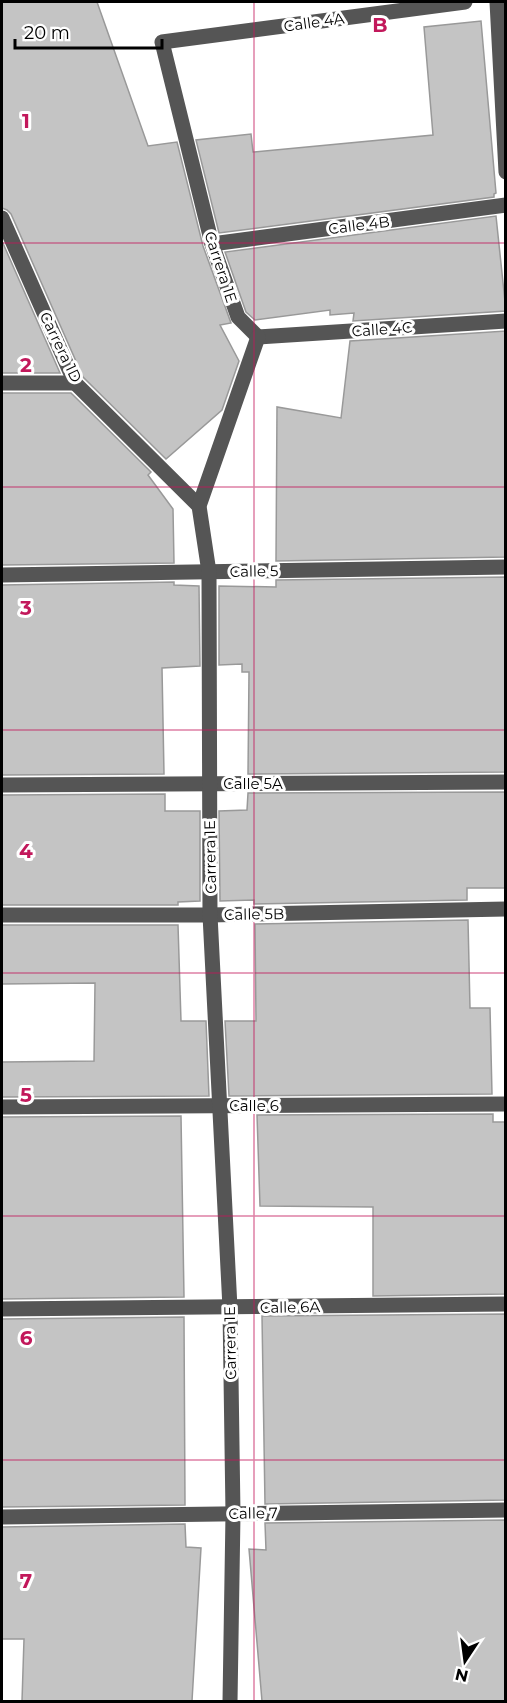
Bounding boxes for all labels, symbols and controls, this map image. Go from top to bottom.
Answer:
street label: Calle 4A [282,8,346,36]
scale bar [15,12,162,50]
text: B [372,13,388,37]
text: 20 m [24,22,70,44]
text: 1 [22,109,30,133]
street label: Calle 4B [327,212,391,238]
street label: Carrera 1E [201,229,241,305]
street label: Carrera 1D [36,309,86,385]
street label: Calle 4C [351,317,414,341]
text: 2 [20,353,32,377]
street label: Calle 5 [229,561,279,581]
text: 3 [19,596,32,620]
street label: Calle 5A [223,774,283,793]
street label: Carrera 1E [200,820,220,894]
text: 4 [19,839,33,863]
street label: Calle 5B [224,904,284,924]
text: 5 [20,1083,32,1107]
street label: Calle 6 [229,1096,279,1115]
street label: Calle 6A [260,1297,321,1317]
street label: Carrera 1E [220,1306,240,1380]
text: 6 [20,1326,33,1350]
street label: Calle 7 [228,1503,278,1523]
text: 7 [20,1569,32,1593]
north arrow [435,1631,495,1691]
text: N [453,1664,470,1686]

